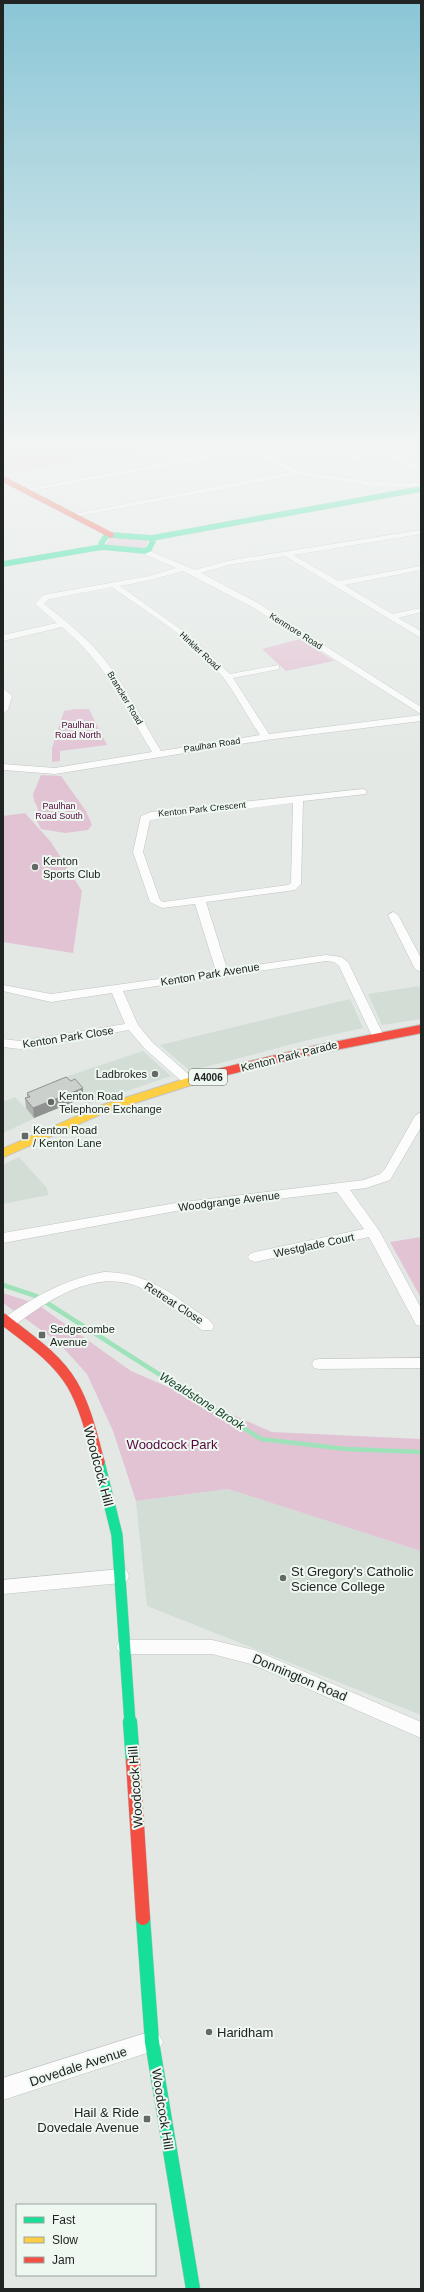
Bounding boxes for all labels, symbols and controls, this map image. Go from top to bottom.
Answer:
street label: Kenmore Road [268,611,324,651]
street label: Hinkler Road [178,630,222,672]
street label: Brancker Road [105,670,145,726]
park label: Paulhan Road North [55,720,101,740]
street label: Paulhan Road [183,736,241,754]
street label: Kenton Park Crescent [158,799,247,819]
park label: Paulhan Road South [35,801,83,821]
place label: Kenton Sports Club [43,855,100,880]
marker: Kenton Sports Club [30,862,40,872]
street label: Kenton Park Avenue [160,960,260,988]
street label: Kenton Park Close [22,1024,114,1050]
street label: Kenton Park Parade [239,1038,339,1074]
place label: Ladbrokes [96,1068,147,1080]
marker: Ladbrokes [150,1069,160,1079]
road number: A4006 [189,1069,227,1085]
place label: Kenton Road Telephone Exchange [59,1090,162,1115]
marker: Kenton Road Telephone Exchange [46,1097,56,1107]
place label: Kenton Road / Kenton Lane [33,1124,102,1149]
marker: Kenton Road / Kenton Lane [20,1131,30,1141]
street label: Woodgrange Avenue [177,1189,281,1213]
street label: Westglade Court [273,1231,355,1259]
street label: Retreat Close [143,1280,205,1326]
place label: Sedgecombe Avenue [50,1323,115,1348]
marker: Sedgecombe Avenue [37,1330,47,1340]
water label: Wealdstone Brook [157,1369,248,1433]
street label: Woodcock Hill [81,1425,116,1508]
park label: Woodcock Park [127,1437,218,1452]
place label: St Gregory's Catholic Science College [291,1564,414,1594]
marker: St Gregory's Catholic Science College [278,1573,288,1583]
street label: Donnington Road [250,1651,349,1704]
street label: Woodcock Hill [125,1745,146,1828]
place label: Haridham [217,2025,273,2040]
marker: Haridham [204,2027,214,2037]
street label: Dovedale Avenue [27,2044,129,2089]
street label: Woodcock Hill [149,2067,176,2151]
place label: Hail & Ride Dovedale Avenue [37,2105,139,2135]
marker: Hail & Ride Dovedale Avenue [142,2114,152,2124]
legend [16,2204,156,2276]
text: Fast [52,2213,76,2227]
text: Slow [52,2233,78,2247]
text: Jam [52,2253,75,2267]

